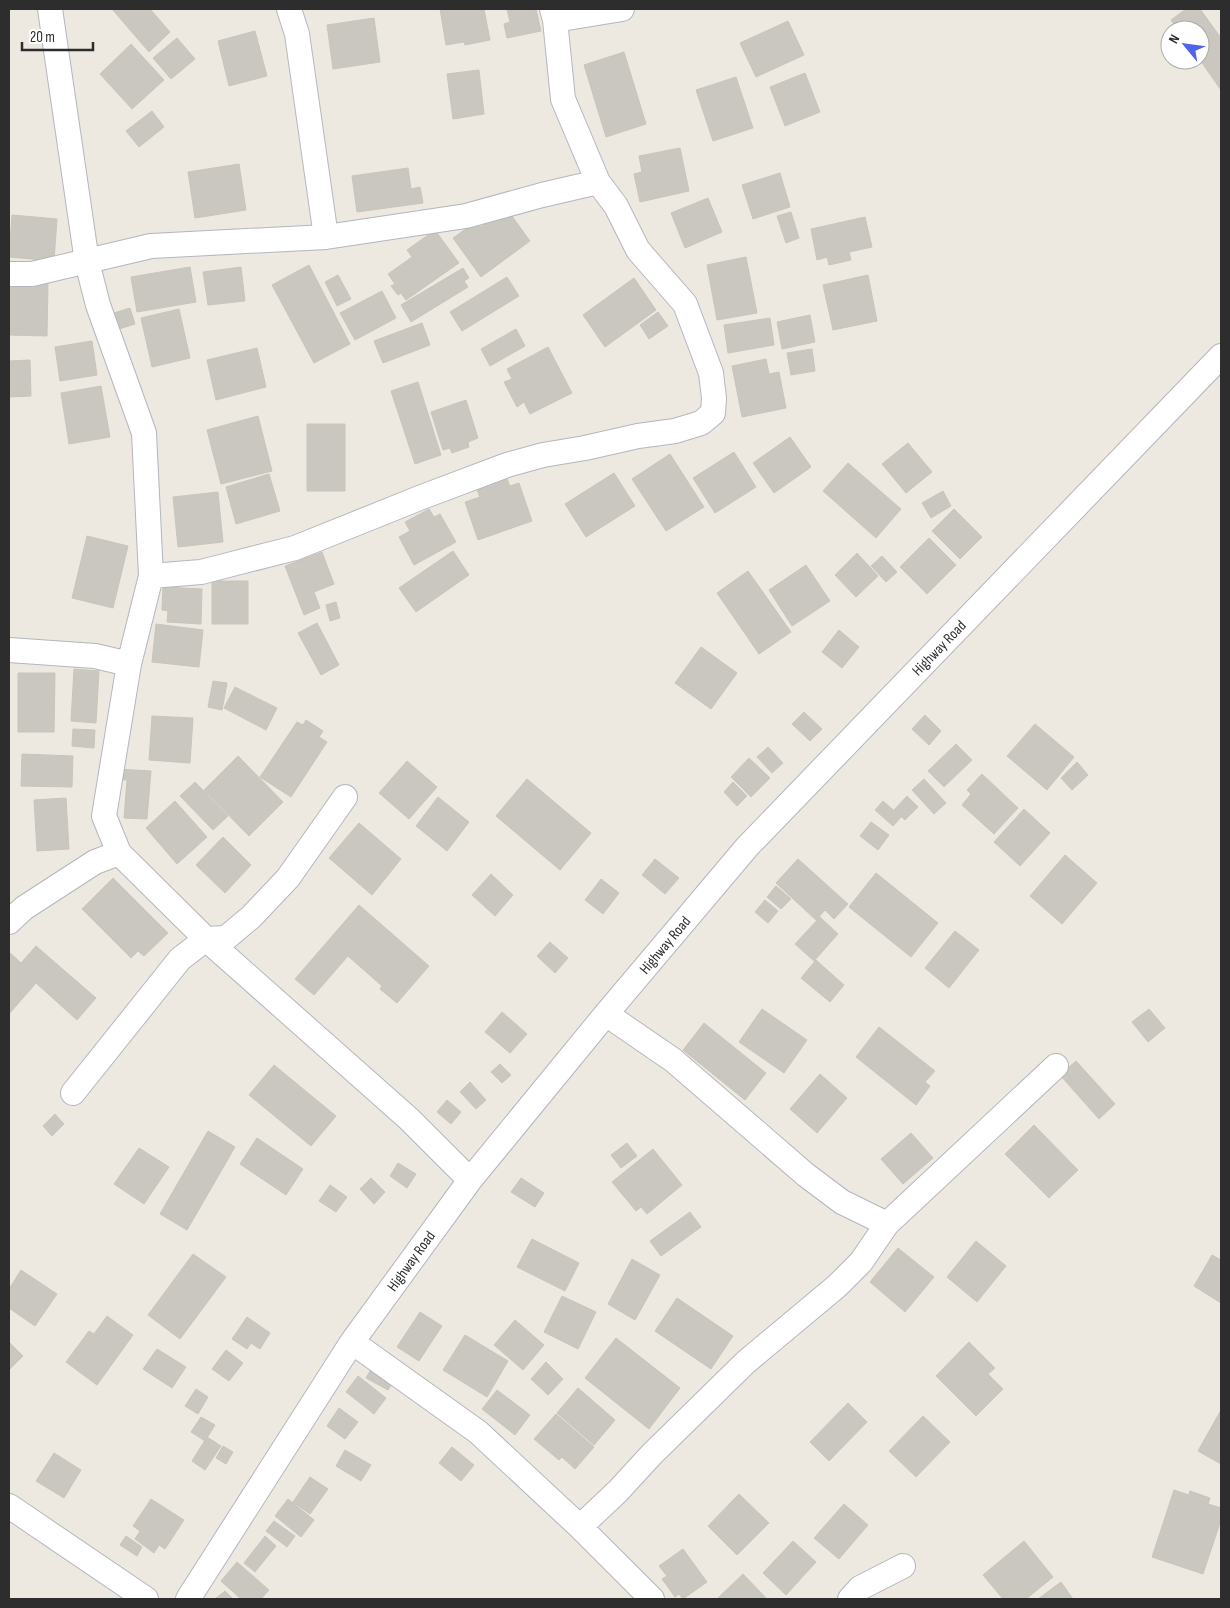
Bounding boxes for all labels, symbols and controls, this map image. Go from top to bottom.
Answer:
scale bar [22,20,94,52]
north arrow [1160,20,1210,70]
text: 20 m [30,28,55,47]
text: N [1165,32,1183,46]
street label: Highway Road [908,617,970,680]
street label: Highway Road [636,912,695,978]
street label: Highway Road [383,1227,440,1295]

